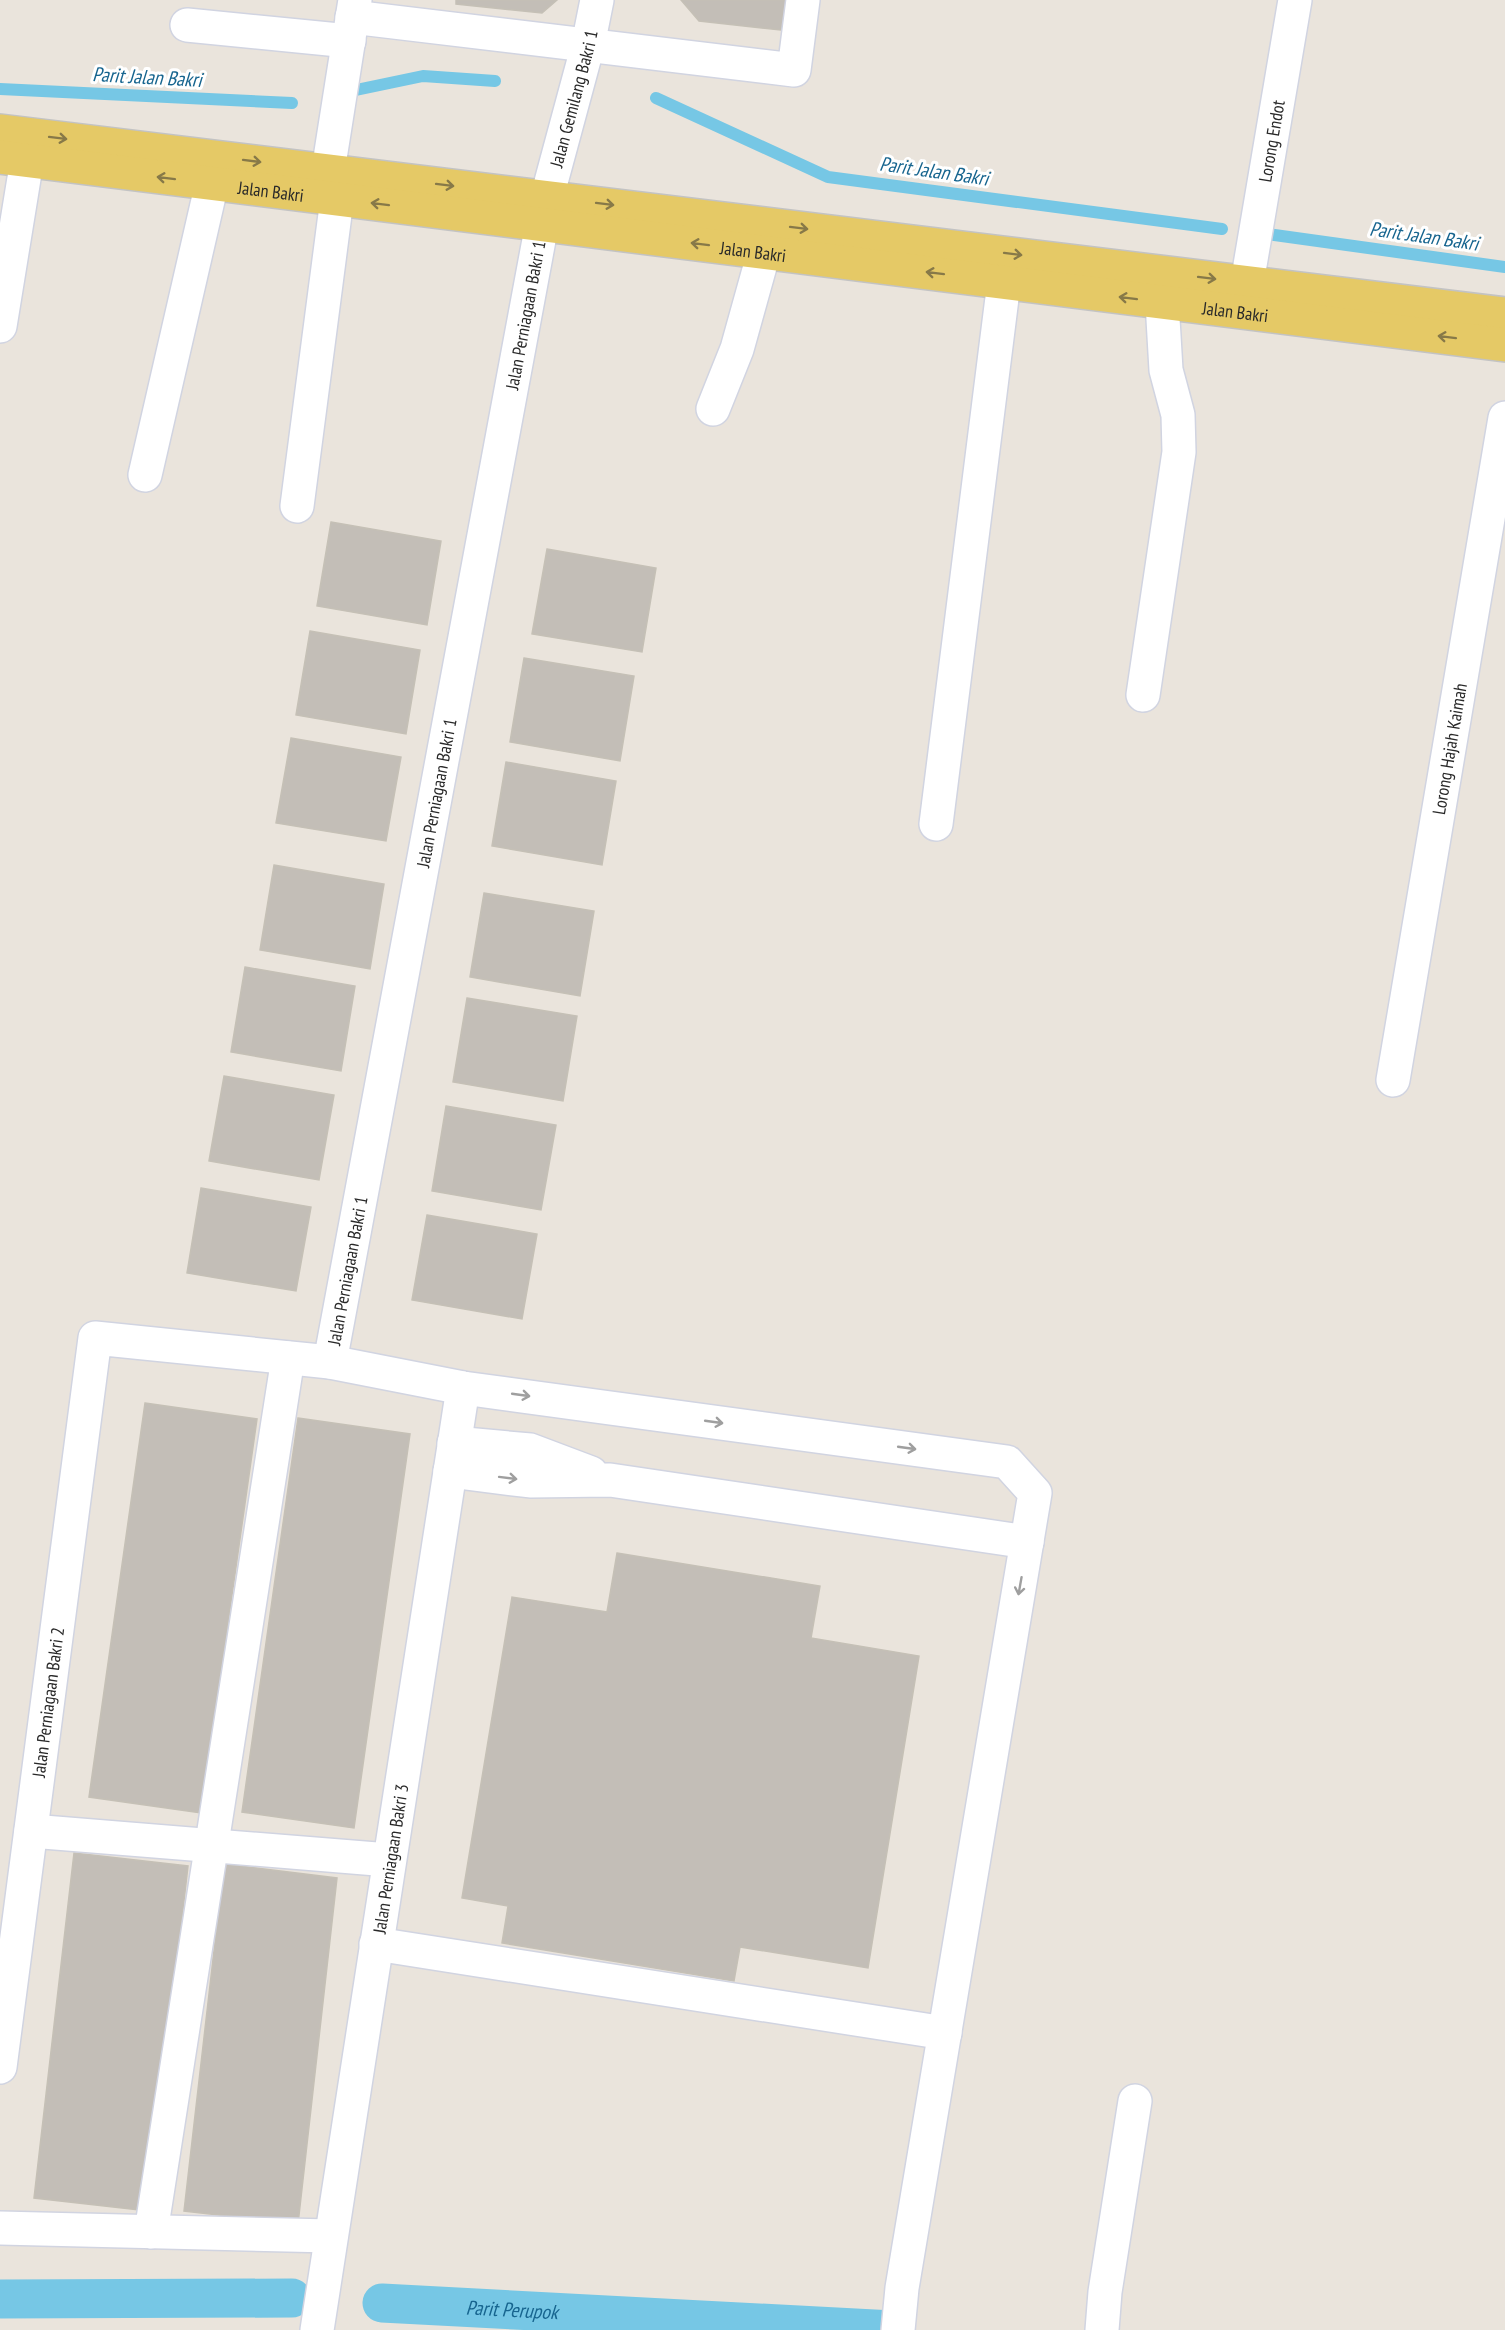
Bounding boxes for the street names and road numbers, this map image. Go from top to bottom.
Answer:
street label: Jalan Gemilang Bakri 1 [544,28,602,171]
street label: Lorong Endot [1253,98,1289,184]
street label: Jalan Bakri [236,175,305,206]
street label: Jalan Bakri [718,235,787,267]
street label: Jalan Perniagaan Bakri 1 [500,239,550,392]
street label: Jalan Bakri [1200,296,1270,327]
street label: Lorong Hajah Kaimah [1427,681,1471,816]
street label: Jalan Perniagaan Bakri 1 [411,716,461,870]
street label: Jalan Perniagaan Bakri 1 [322,1194,372,1348]
street label: Jalan Perniagaan Bakri 2 [26,1626,69,1779]
street label: Jalan Perniagaan Bakri 3 [367,1782,413,1936]

